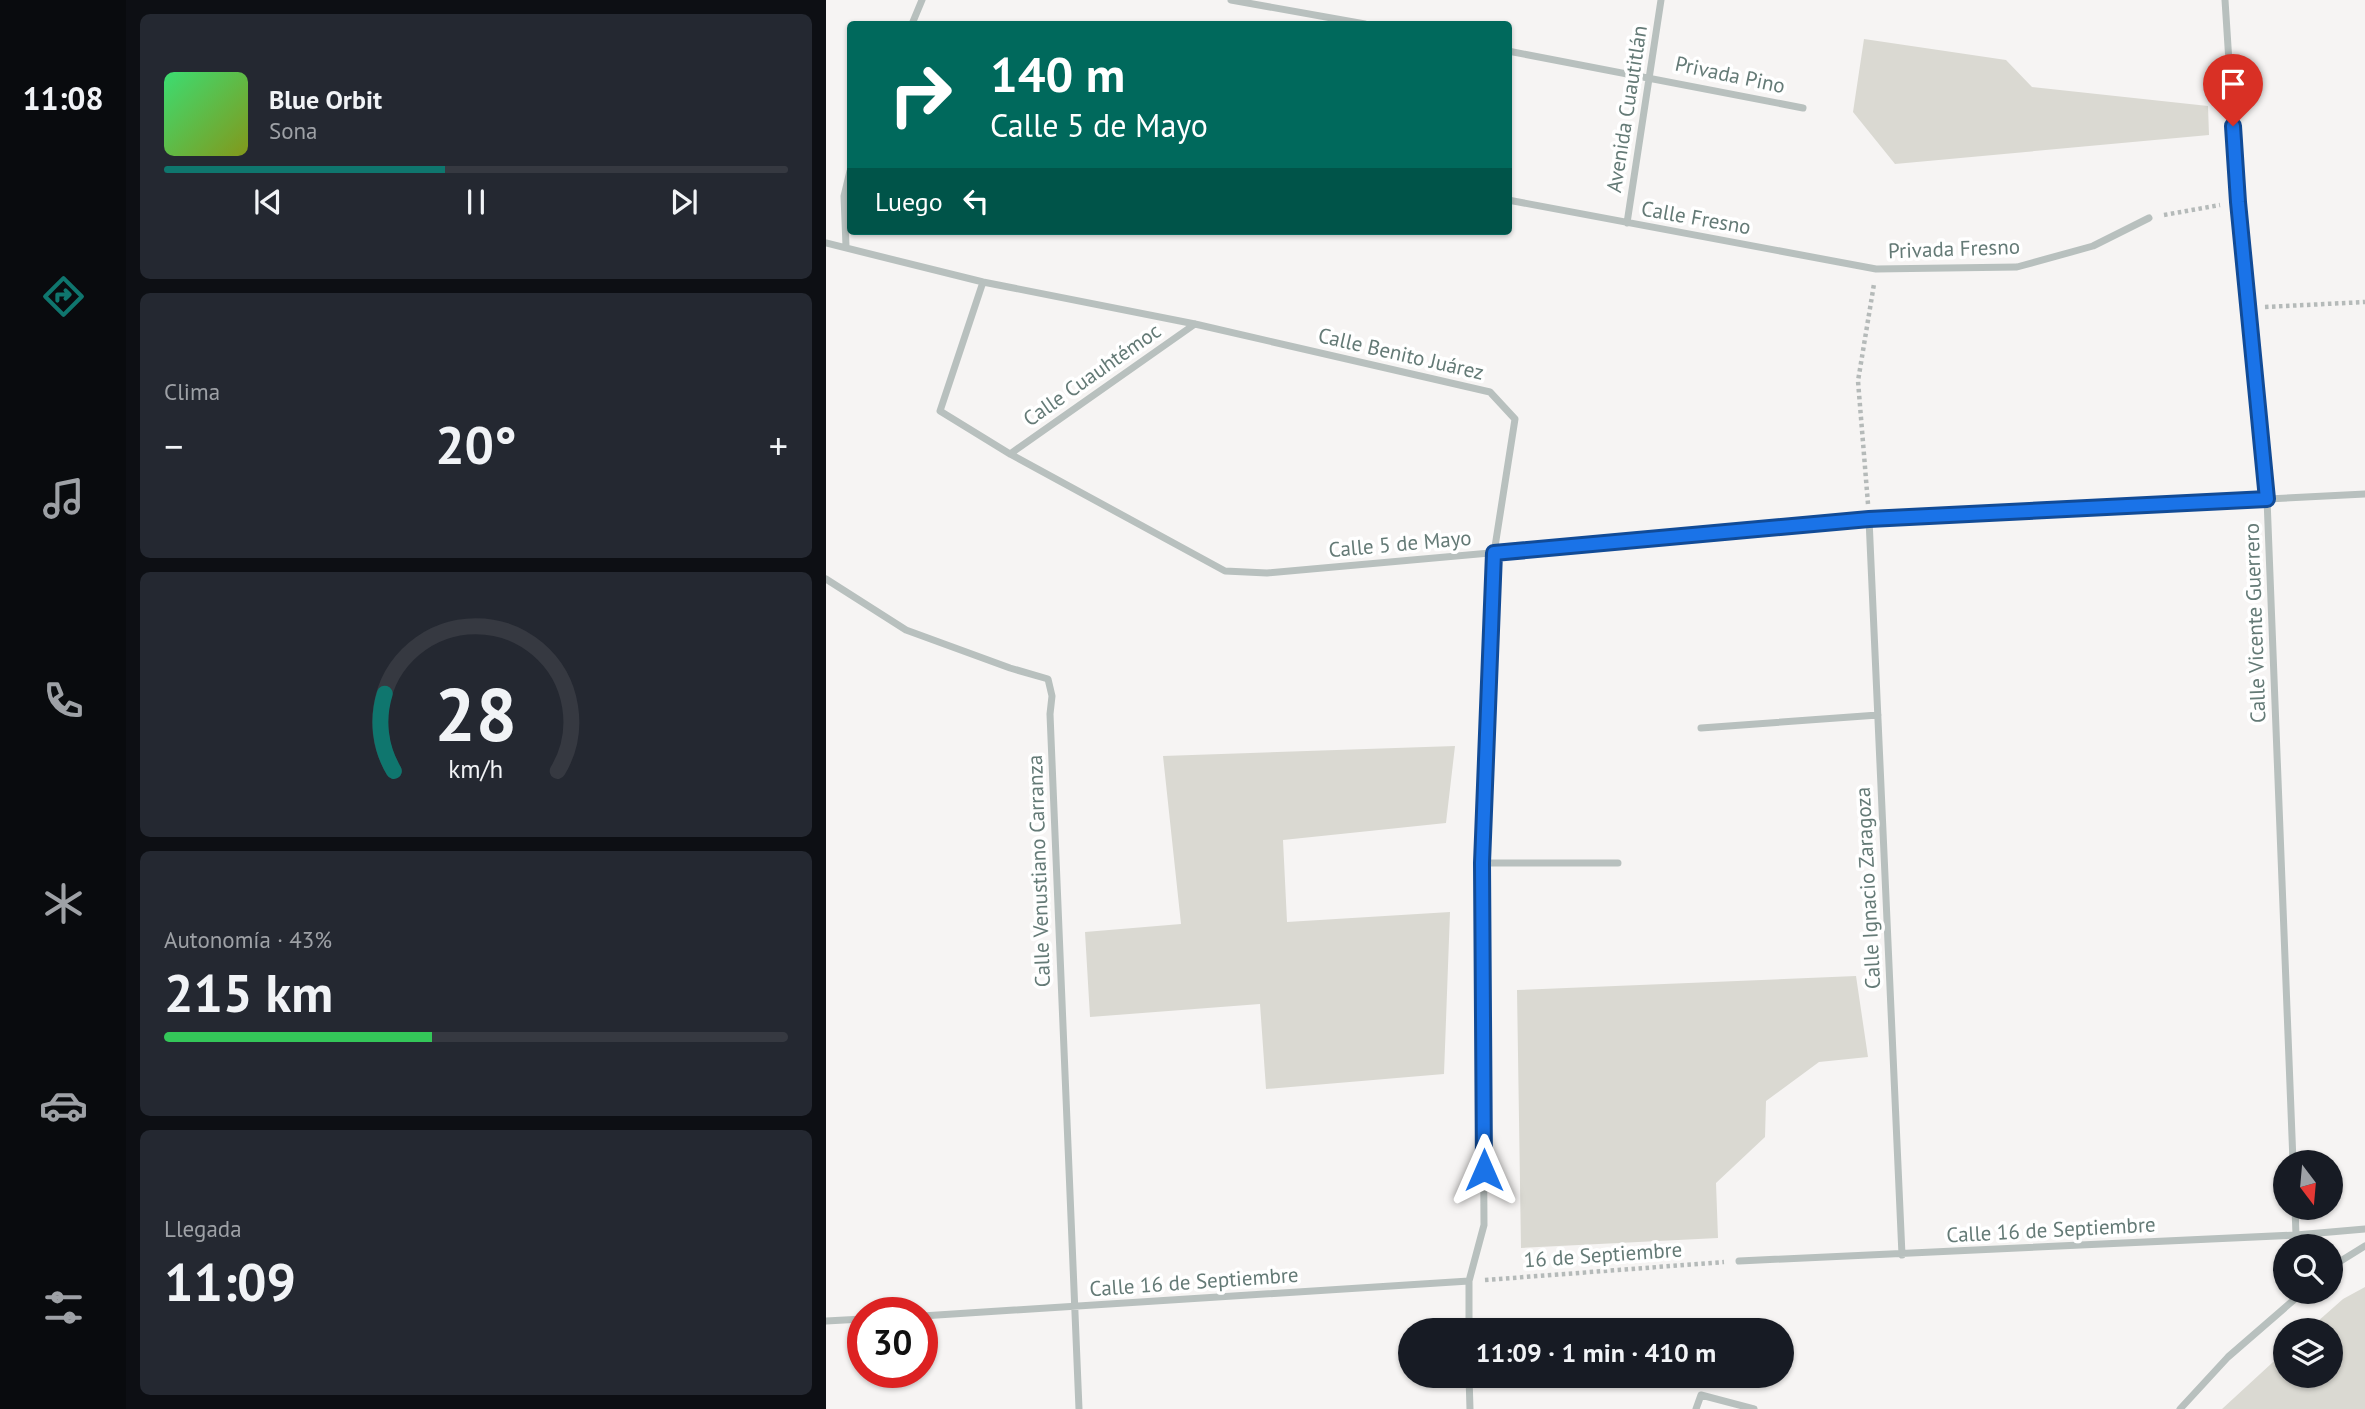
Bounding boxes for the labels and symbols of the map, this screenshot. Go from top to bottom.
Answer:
street label: Avenida Cuautitlán [1600,23,1653,195]
street label: Privada Pino [1673,50,1788,99]
pin [2203,54,2263,126]
street label: Calle Fresno [1639,195,1753,240]
street label: Privada Fresno [1888,233,2020,264]
street label: Calle Cuauhtémoc [1018,317,1166,432]
street label: Calle Benito Juárez [1316,321,1487,386]
street label: Calle Vicente Guerrero [2238,523,2271,723]
street label: Calle 5 de Mayo [1328,524,1472,563]
street label: Calle Venustiano Carranza [1021,754,1056,988]
street label: Calle Ignacio Zaragoza [1849,786,1886,990]
position arrow [1447,1133,1521,1207]
north arrow [2273,1150,2343,1220]
street label: Calle 16 de Septiembre [1946,1211,2156,1248]
street label: 16 de Septiembre [1523,1235,1683,1274]
street label: Calle 16 de Septiembre [1089,1261,1299,1302]
speed limit sign: 30 [847,1297,938,1388]

